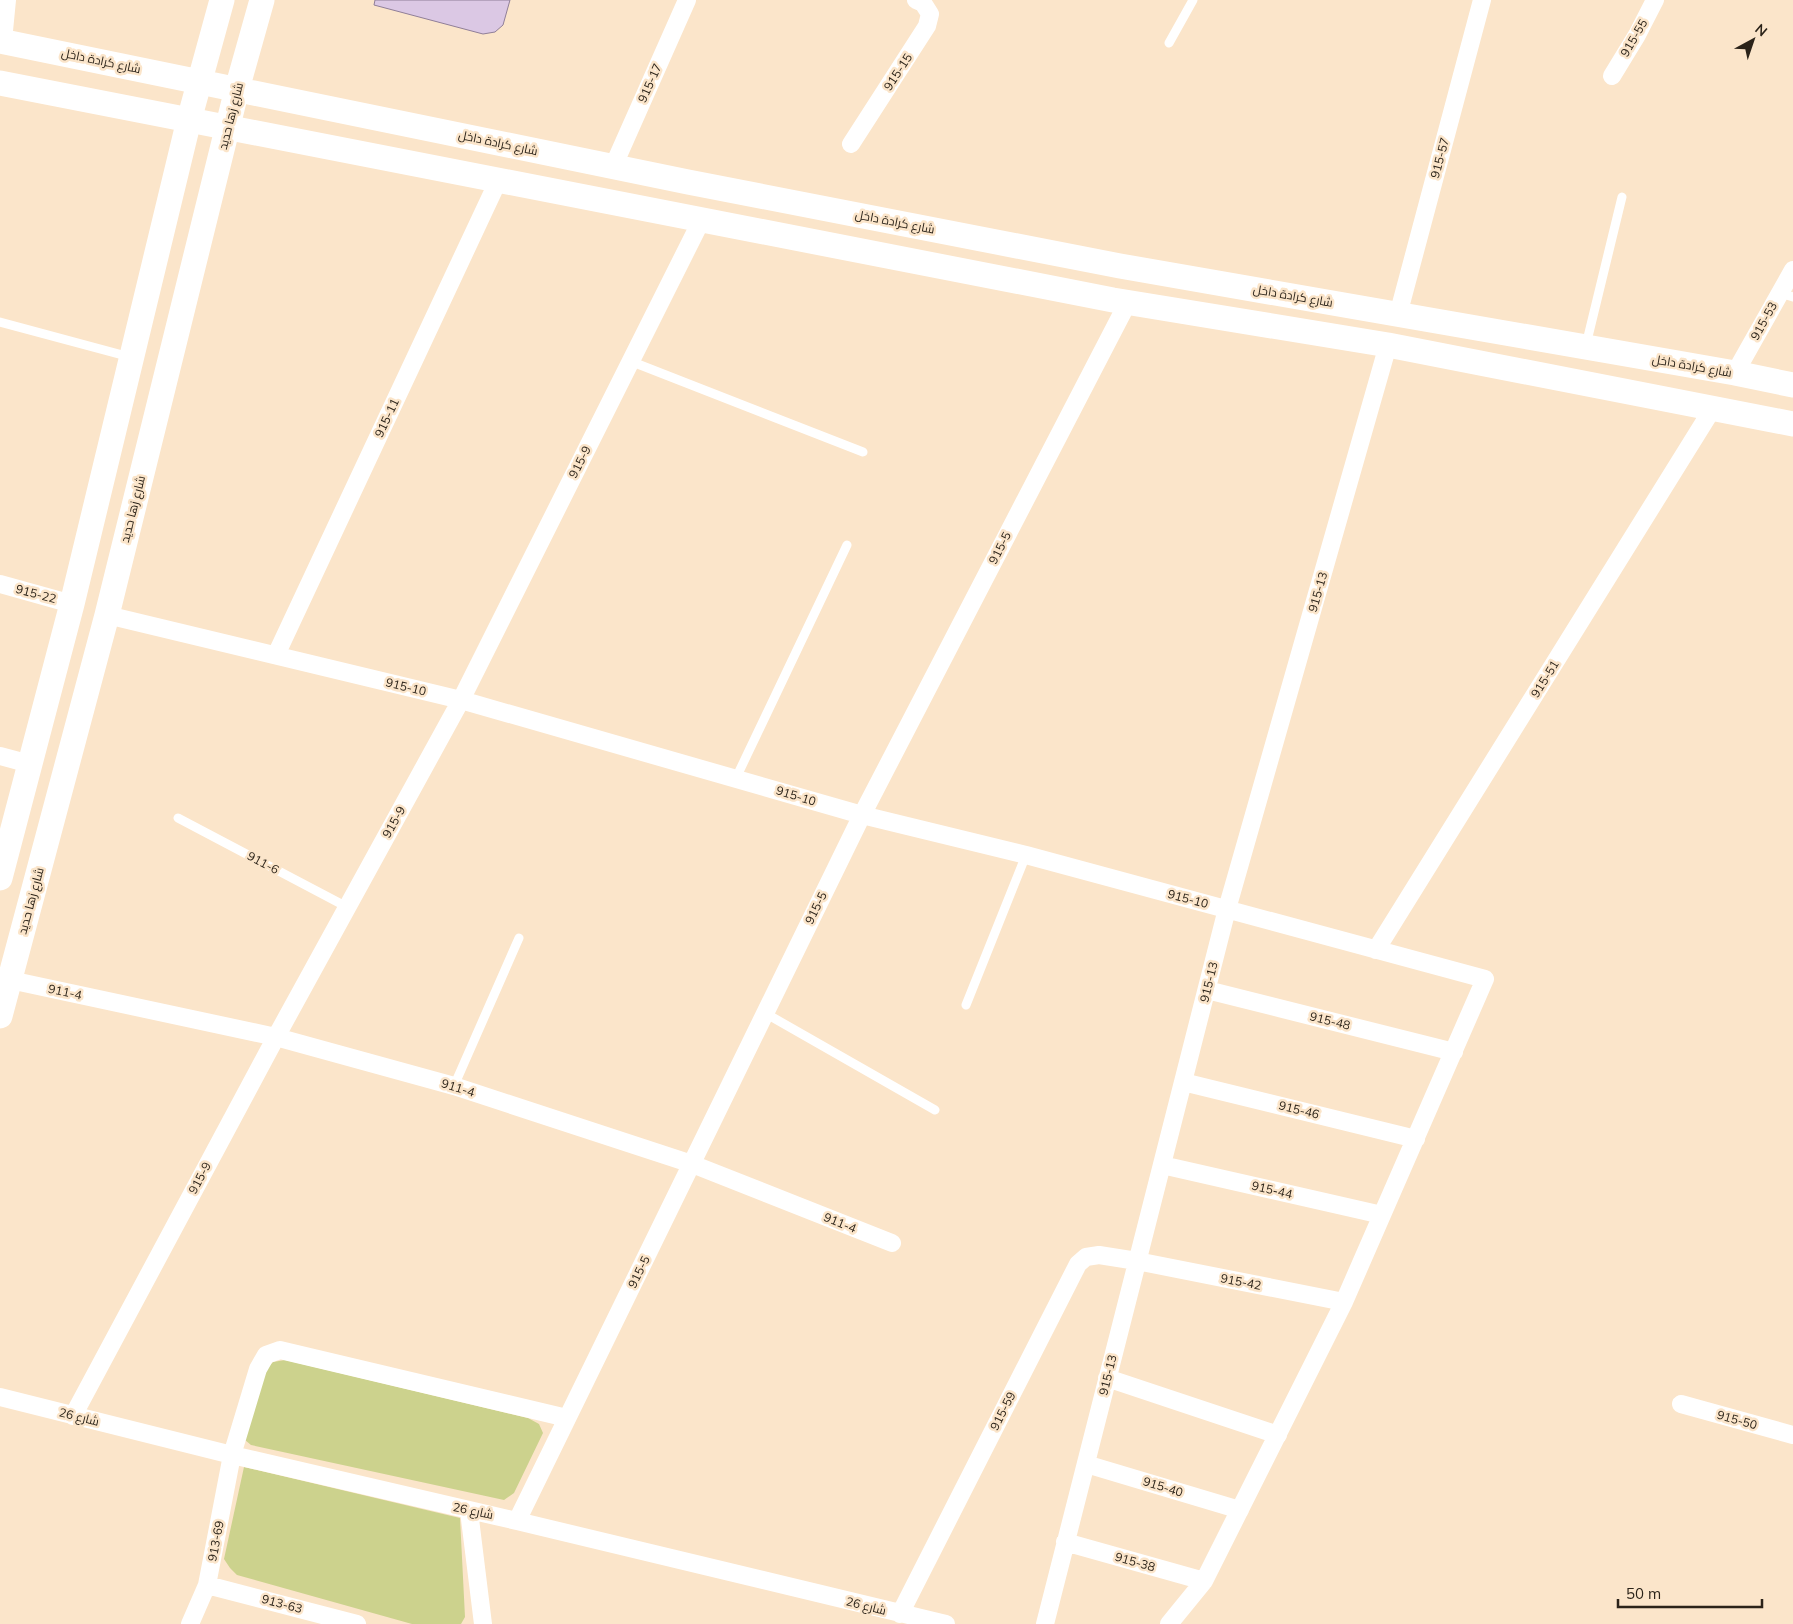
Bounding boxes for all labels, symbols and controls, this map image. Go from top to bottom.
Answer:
north arrow [1728,15,1778,65]
street label: 915-55 [1617,16,1650,59]
text: N [1752,20,1771,40]
street label: شارع كرادة داخل [60,45,142,77]
street label: 915-15 [880,50,915,93]
street label: 915-17 [634,61,665,105]
street label: شارع زها حديد [215,81,247,151]
street label: شارع كرادة داخل [457,127,539,159]
street label: 915-57 [1427,136,1452,180]
street label: شارع كرادة داخل [854,206,936,238]
street label: شارع كرادة داخل [1252,281,1334,311]
street label: 915-53 [1747,299,1780,342]
street label: شارع كرادة داخل [1651,351,1733,381]
street label: 915-11 [371,396,402,440]
street label: 915-9 [565,443,594,480]
street label: شارع زها حديد [117,474,149,544]
street label: 915-5 [985,529,1014,566]
street label: 915-13 [1305,570,1330,614]
street label: 915-22 [14,581,58,606]
street label: 915-51 [1527,657,1562,700]
street label: 915-10 [384,674,428,699]
street label: 915-10 [774,782,818,809]
street label: 915-9 [379,803,408,840]
street label: 911-6 [245,848,282,877]
street label: شارع زها حديد [14,866,48,936]
street label: 915-10 [1166,886,1210,911]
street label: 915-5 [801,889,830,926]
street label: 915-13 [1196,960,1221,1004]
street label: 911-4 [47,981,83,1002]
street label: 915-48 [1308,1008,1352,1033]
street label: 911-4 [440,1075,477,1100]
street label: 915-46 [1277,1097,1321,1122]
street label: 915-9 [185,1159,214,1196]
street label: 915-44 [1250,1178,1294,1201]
street label: 911-4 [822,1209,859,1236]
street label: 915-5 [624,1253,653,1290]
street label: 915-42 [1219,1270,1263,1293]
street label: 915-13 [1095,1353,1120,1397]
street label: 915-59 [987,1389,1019,1433]
street label: شارع 26 [57,1404,101,1430]
street label: 915-50 [1715,1407,1759,1432]
street label: 915-40 [1141,1473,1185,1500]
street label: شارع 26 [451,1499,495,1523]
street label: 913-69 [204,1519,227,1563]
street label: 915-38 [1113,1549,1157,1574]
scale bar [1618,1576,1762,1608]
text: 50 m [1626,1584,1661,1603]
street label: 913-63 [260,1591,304,1616]
street label: شارع 26 [844,1593,888,1619]

